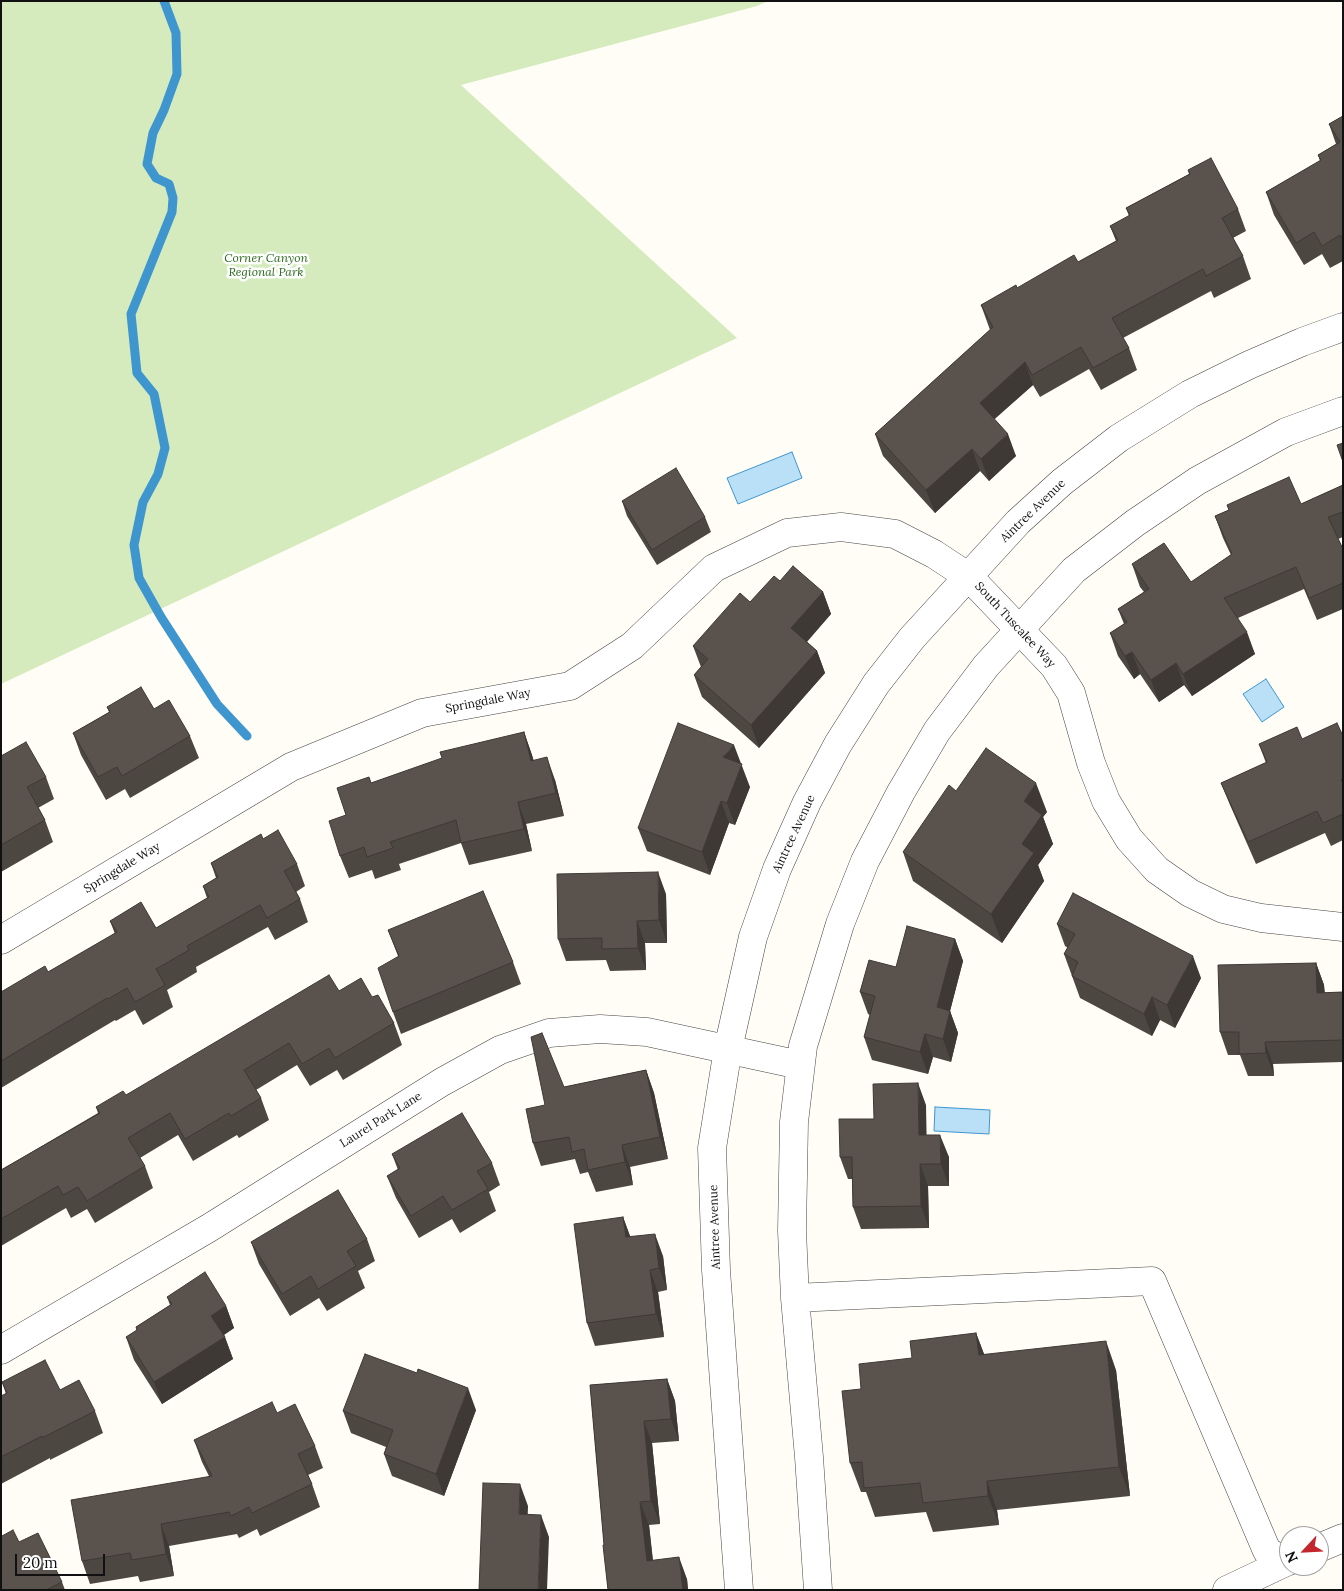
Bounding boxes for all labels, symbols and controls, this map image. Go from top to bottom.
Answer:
park label: Corner Canyon Regional Park [224,252,308,280]
street label: Aintree Avenue [998,476,1068,546]
street label: South Tuscalee Way [972,579,1058,671]
street label: Springdale Way [444,686,532,716]
street label: Aintree Avenue [770,793,818,875]
street label: Springdale Way [81,840,163,896]
street label: Laurel Park Lane [337,1089,425,1151]
street label: Aintree Avenue [706,1184,724,1270]
north arrow [1279,1526,1329,1576]
scale bar [18,1544,108,1576]
text: N [1281,1548,1302,1566]
text: 20 m [23,1553,58,1572]

